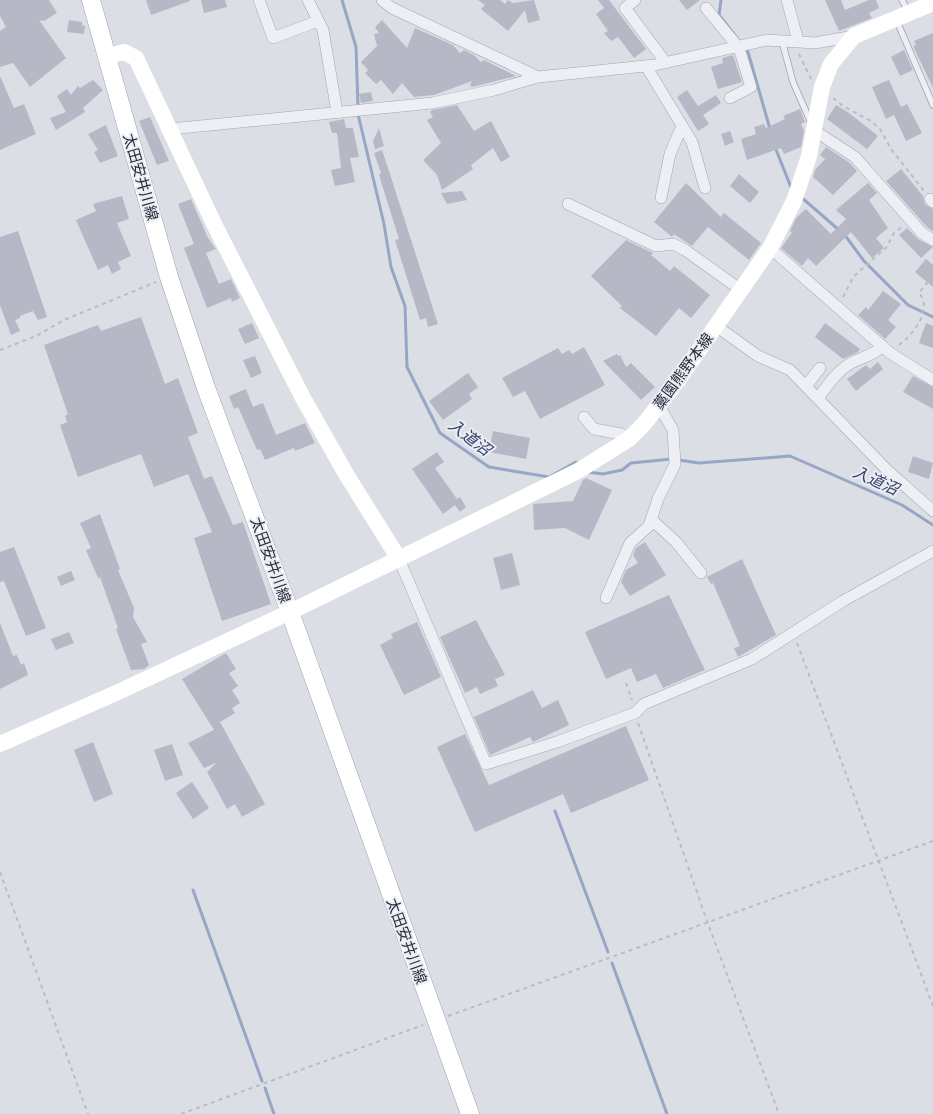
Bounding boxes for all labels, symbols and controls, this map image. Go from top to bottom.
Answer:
street label: 太田安井川線 [119,131,163,223]
street label: 藁園熊野本線 [648,328,718,414]
water label: 入道沼 [444,414,497,461]
water label: 入道沼 [850,460,904,501]
street label: 太田安井川線 [246,514,296,606]
street label: 太田安井川線 [382,895,432,987]

